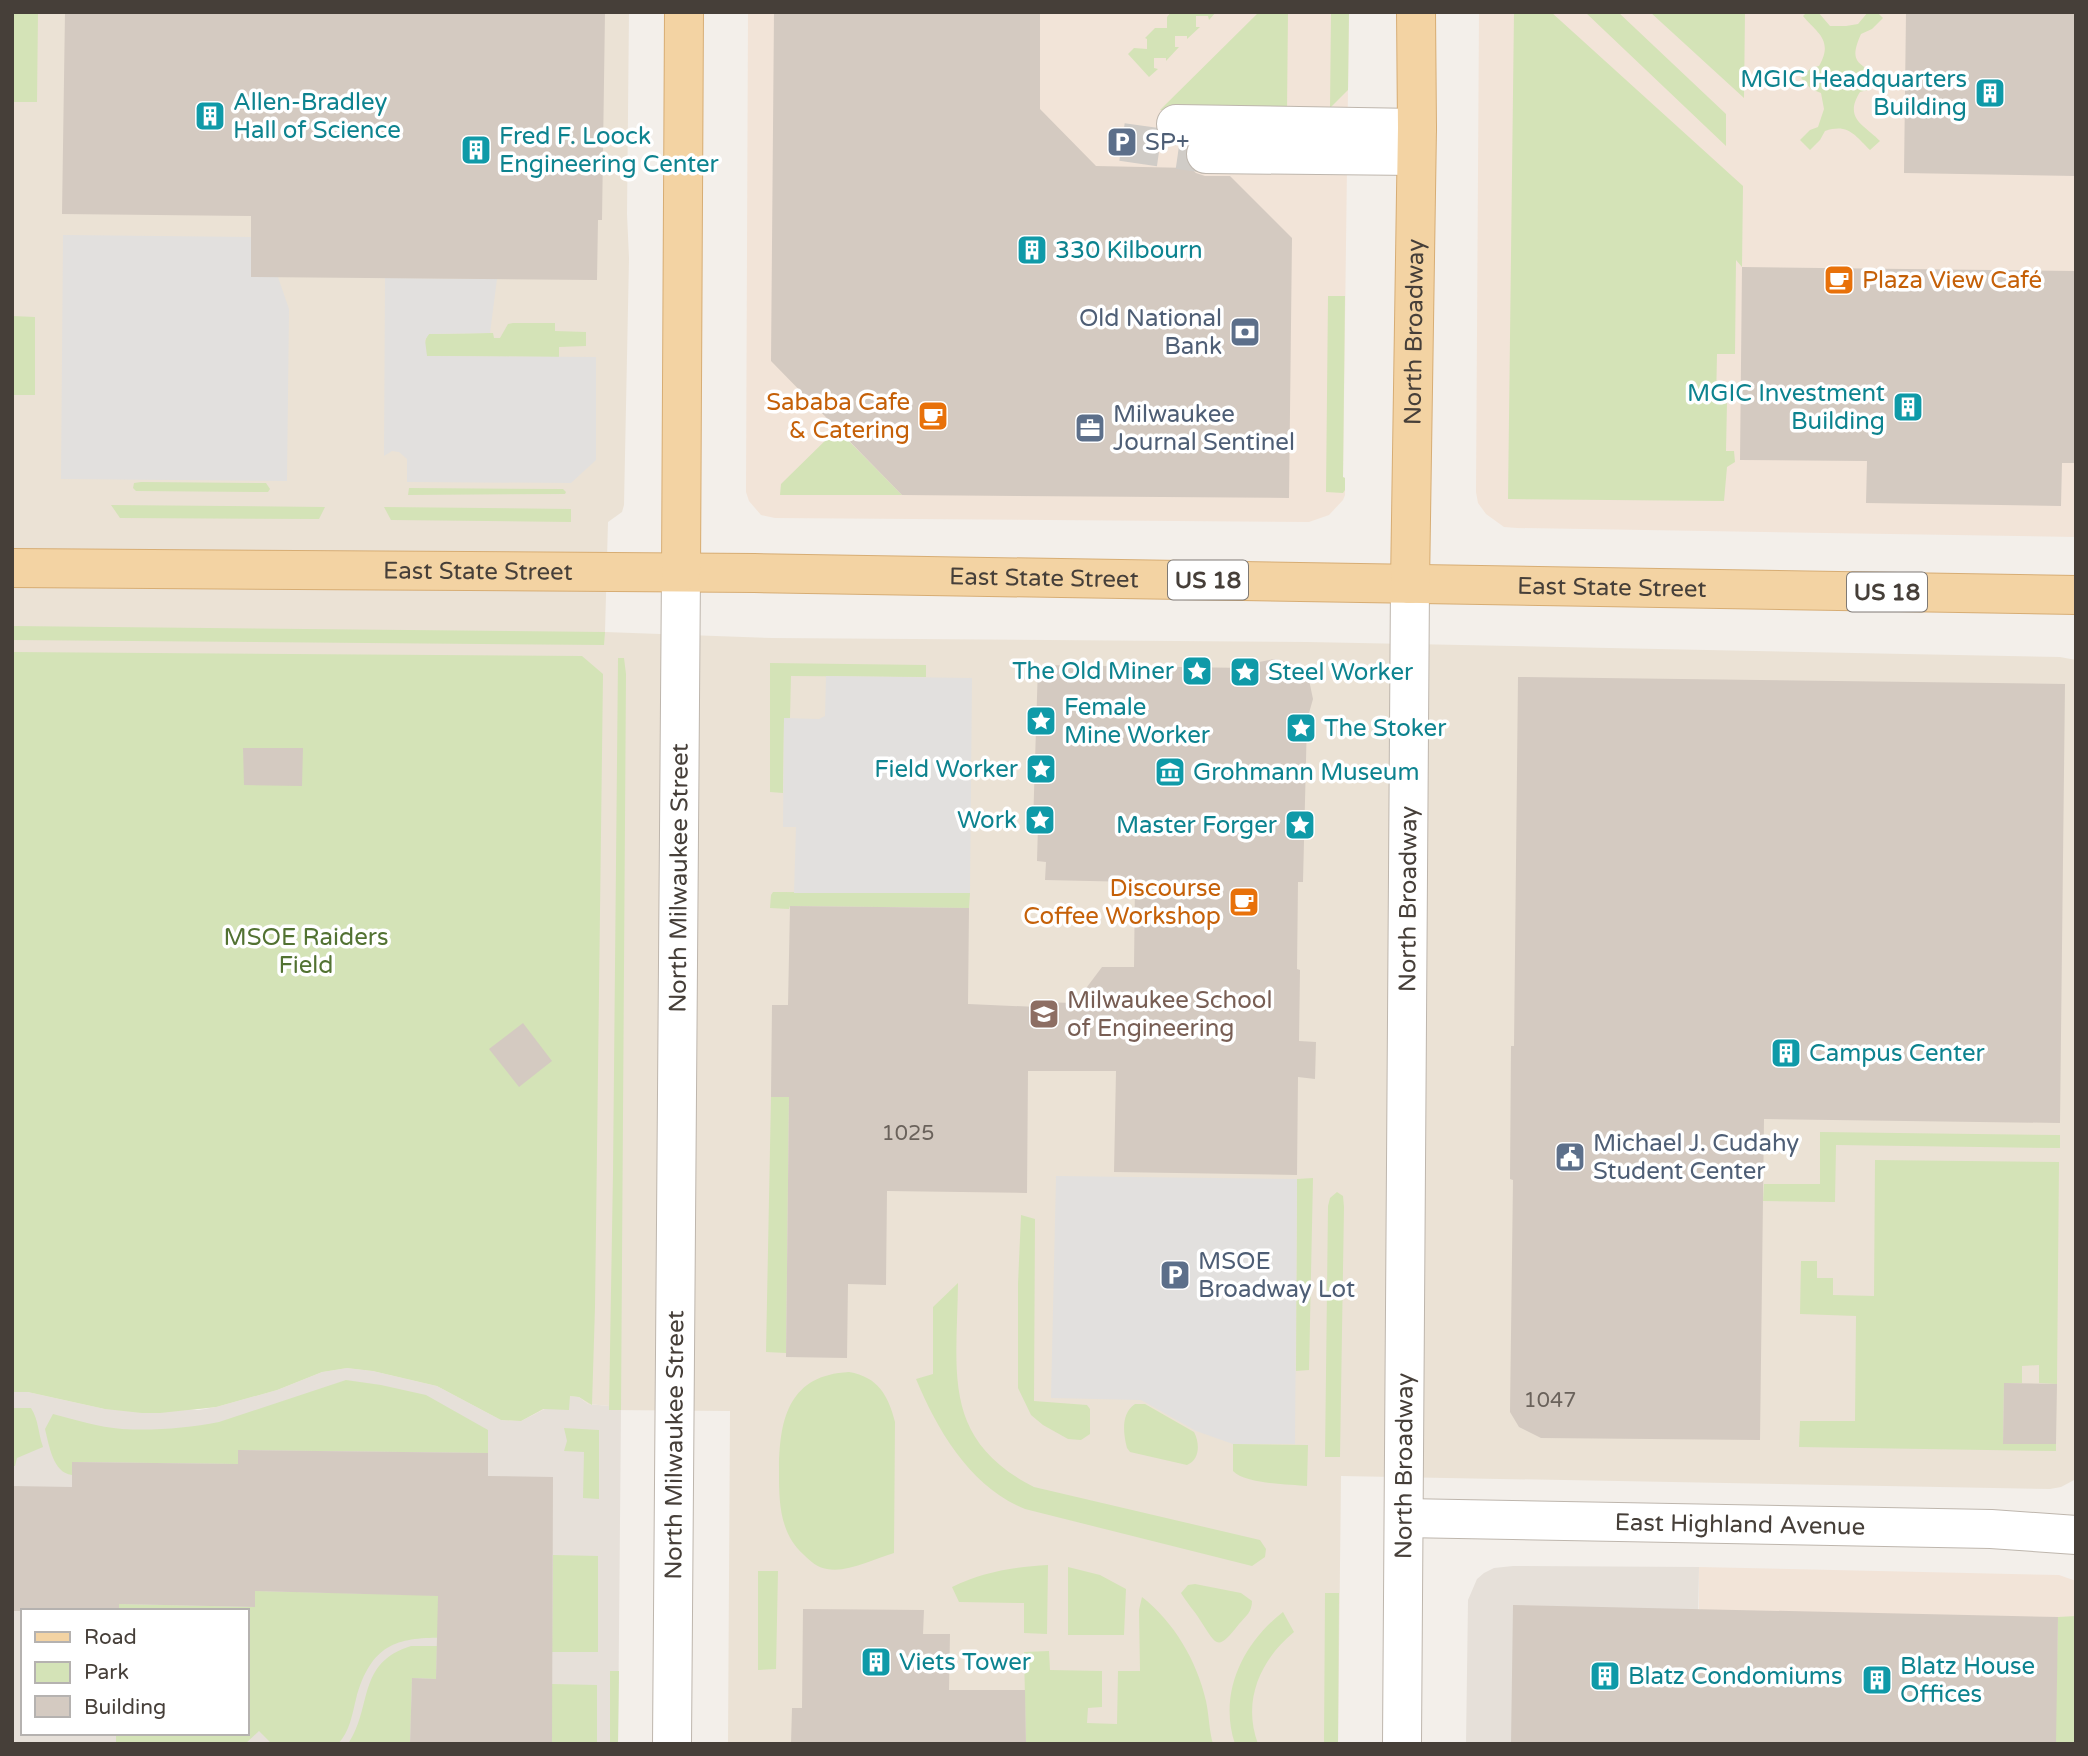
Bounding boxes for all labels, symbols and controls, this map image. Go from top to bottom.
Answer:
place label: MGIC Headquarters Building [1740,65,1967,122]
building icon: MGIC Headquarters Building [1973,76,2007,110]
place label: Allen-Bradley Hall of Science [233,88,401,145]
building icon: Allen-Bradley Hall of Science [193,99,227,133]
place label: Fred F. Loock Engineering Center [499,122,720,179]
parking icon: SP+ [1105,125,1139,159]
place label: SP+ [1145,128,1189,157]
building icon: Fred F. Loock Engineering Center [459,133,493,167]
building icon: 330 Kilbourn [1015,233,1049,267]
place label: 330 Kilbourn [1055,236,1203,265]
street label: North Broadway [1398,239,1430,425]
cafe icon: Plaza View Café [1822,263,1856,297]
place label: Plaza View Café [1862,266,2042,295]
place label: Old National Bank [1079,304,1222,361]
bank icon: Old National Bank [1228,315,1262,349]
place label: MGIC Investment Building [1687,379,1885,436]
place label: Sababa Cafe & Catering [766,388,910,445]
building icon: MGIC Investment Building [1891,390,1925,424]
cafe icon: Sababa Cafe & Catering [916,399,950,433]
place label: Milwaukee Journal Sentinel [1113,400,1295,457]
office icon: Milwaukee Journal Sentinel [1073,411,1107,445]
street label: East State Street [383,557,573,587]
road number: US 18 [1168,560,1248,600]
street label: East State Street [949,562,1139,594]
street label: East State Street [1517,572,1707,604]
road number: US 18 [1847,572,1927,612]
place icon: The Old Miner [1180,654,1214,688]
place icon: Steel Worker [1228,655,1262,689]
place label: The Old Miner [1012,657,1175,686]
place label: Steel Worker [1268,658,1414,687]
place label: Female Mine Worker [1064,693,1211,750]
place icon: Female Mine Worker [1024,704,1058,738]
place icon: The Stoker [1284,711,1318,745]
place label: The Stoker [1324,714,1447,743]
street label: North Milwaukee Street [664,743,695,1013]
place icon: Field Worker [1024,752,1058,786]
place label: Field Worker [874,755,1019,784]
museum icon: Grohmann Museum [1153,755,1187,789]
place label: Grohmann Museum [1193,758,1419,787]
place icon: Work [1023,803,1057,837]
place label: Work [957,806,1017,835]
street label: North Broadway [1393,806,1423,992]
place icon: Master Forger [1283,808,1317,842]
place label: Master Forger [1116,811,1278,840]
place label: Discourse Coffee Workshop [1023,874,1221,931]
cafe icon: Discourse Coffee Workshop [1227,885,1261,919]
park label: MSOE Raiders Field [224,923,389,980]
place label: Milwaukee School of Engineering [1067,986,1272,1043]
school or university icon: Milwaukee School of Engineering [1027,997,1061,1031]
building icon: Campus Center [1769,1036,1803,1070]
place label: Campus Center [1809,1039,1986,1068]
house number: 1025 [882,1121,934,1146]
place label: Michael J. Cudahy Student Center [1593,1129,1799,1186]
public building icon: Michael J. Cudahy Student Center [1553,1140,1587,1174]
place label: MSOE Broadway Lot [1198,1247,1355,1304]
parking icon: MSOE Broadway Lot [1158,1258,1192,1292]
street label: North Milwaukee Street [659,1310,690,1580]
street label: North Broadway [1389,1373,1420,1559]
house number: 1047 [1524,1388,1576,1413]
street label: East Highland Avenue [1614,1508,1866,1542]
legend [21,1609,248,1735]
text: Road [84,1625,137,1650]
building icon: Viets Tower [859,1645,893,1679]
place label: Viets Tower [899,1648,1032,1677]
place label: Blatz House Offices [1900,1652,2035,1709]
building icon: Blatz Condomiums [1588,1659,1622,1693]
text: Park [84,1660,129,1685]
place label: Blatz Condomiums [1628,1662,1842,1691]
building icon: Blatz House Offices [1860,1663,1894,1697]
text: Building [84,1695,166,1720]

